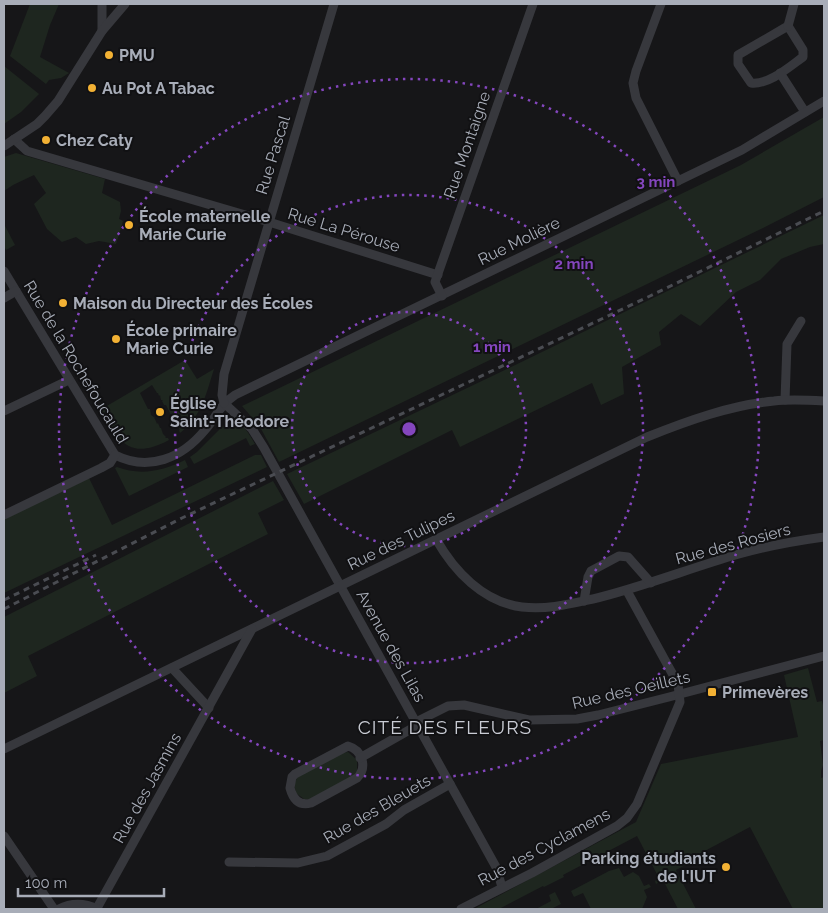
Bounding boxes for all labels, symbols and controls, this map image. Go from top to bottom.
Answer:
place label: PMU [119,46,155,65]
marker: PMU [103,49,115,61]
place label: Au Pot A Tabac [102,79,215,98]
marker: Au Pot A Tabac [86,82,98,94]
street label: Rue Montaigne [440,89,494,201]
street label: Rue Pascal [252,113,294,197]
place label: Chez Caty [56,131,133,150]
marker: Chez Caty [40,134,52,146]
text: 3 min [637,173,675,191]
street label: Rue La Pérouse [286,204,402,256]
place label: École maternelle Marie Curie [139,206,271,244]
street label: Rue Molière [475,213,563,269]
marker: École maternelle Marie Curie [123,219,135,231]
text: 2 min [555,255,593,273]
street label: Rue de la Rochefoucauld [20,277,132,447]
place label: Maison du Directeur des Écoles [73,293,313,313]
marker: Maison du Directeur des Écoles [57,297,69,309]
place label: École primaire Marie Curie [126,320,237,358]
marker: École primaire Marie Curie [110,333,122,345]
text: 1 min [473,338,511,356]
place label: Église Saint-Théodore [170,393,290,431]
marker: Église Saint-Théodore [154,406,166,418]
centre of rings [400,420,418,438]
street label: Rue des Tulipes [344,506,458,574]
street label: Rue des Rosiers [673,519,793,568]
street label: Avenue des Lilas [352,587,430,706]
street label: Rue des Oeillets [570,667,692,713]
place label: Primevères [722,683,808,702]
marker: Primevères [706,686,718,698]
district label: CITÉ DES FLEURS [358,716,532,738]
street label: Rue des Jasmins [109,729,185,847]
street label: Rue des Bleuets [320,770,434,847]
street label: Rue des Cyclamens [475,804,614,890]
place label: Parking étudiants de l'IUT [581,849,716,886]
marker: Parking étudiants de l'IUT [720,861,732,873]
scale bar [18,866,164,898]
text: 100 m [25,874,67,892]

